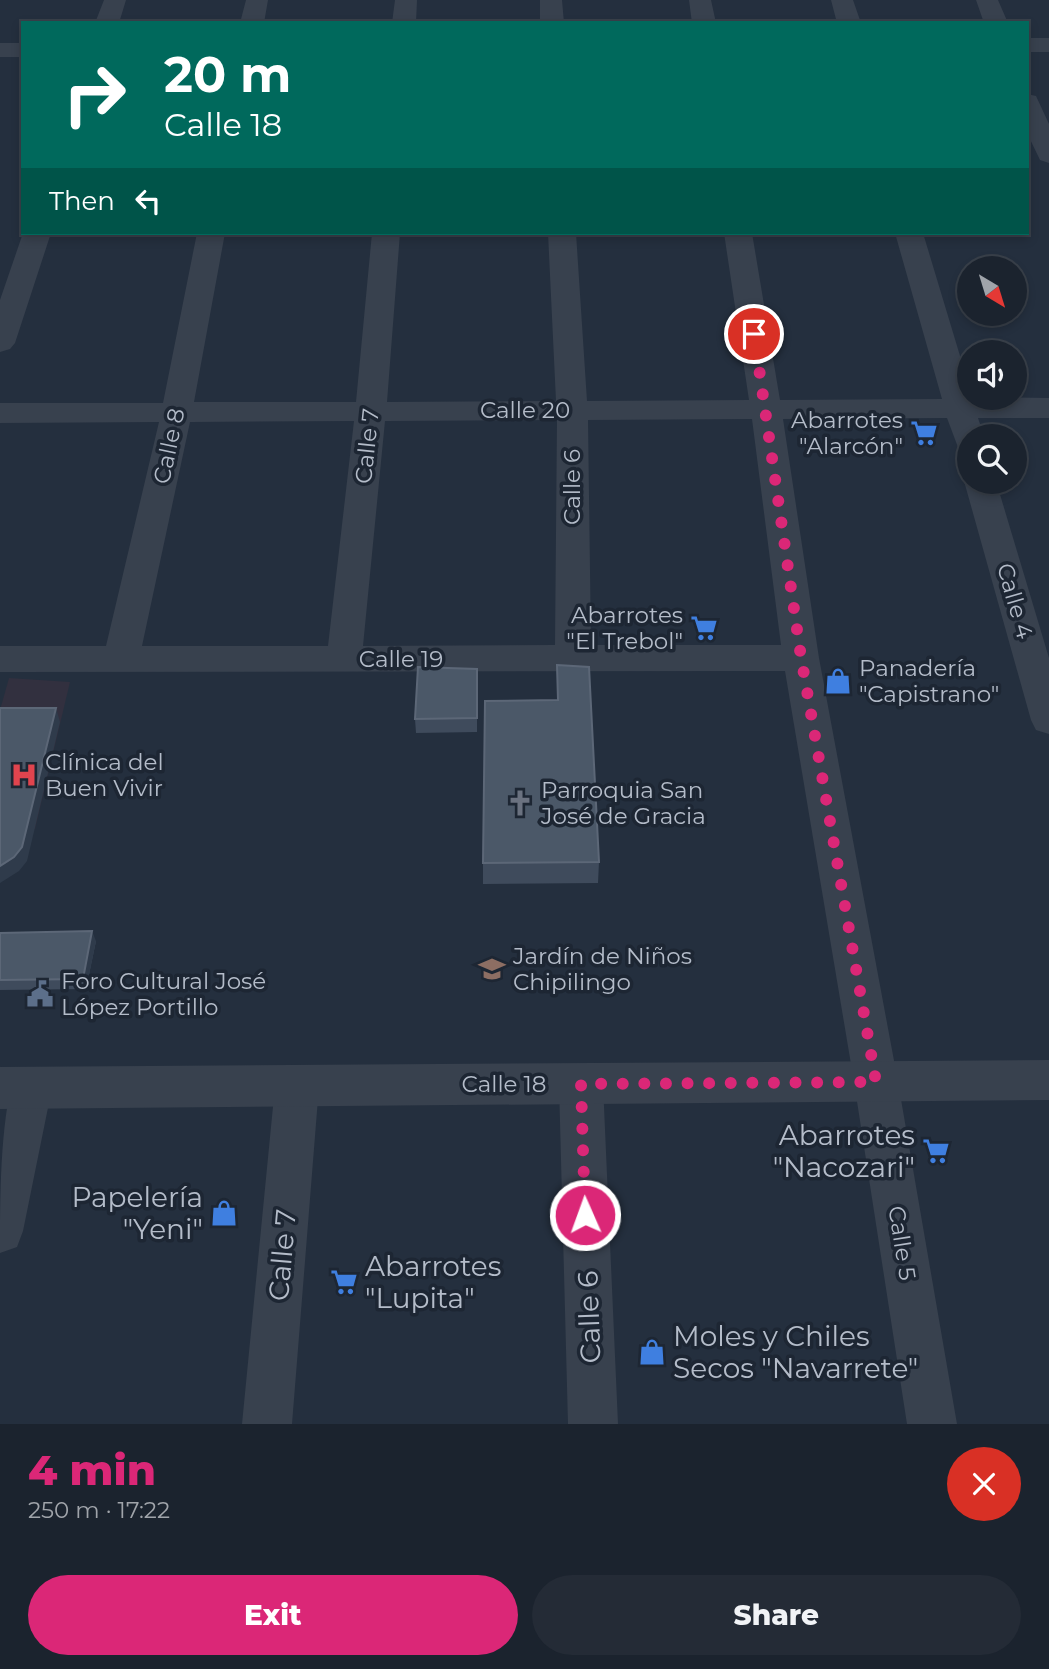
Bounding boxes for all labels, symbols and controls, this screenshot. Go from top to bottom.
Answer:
text: 20 m [164,45,291,104]
icon: right [49,49,140,140]
text: Calle 18 [164,105,282,144]
icon: left [129,182,167,220]
text: Then [49,185,115,217]
north arrow [957,256,1027,326]
map controls [957,256,1027,494]
pin [724,304,784,364]
icon: arrive [735,315,773,353]
button: sound [957,340,1027,410]
street label: Calle 20 [480,396,570,424]
street label: Calle 8 [147,406,191,486]
place label: Abarrotes "Alarcón" [791,406,903,460]
street label: Calle 7 [349,407,385,485]
supermarket icon: Abarrotes "Alarcón" [909,418,939,448]
button: search [957,424,1027,494]
street label: Calle 6 [558,449,586,525]
street label: Calle 4 [991,560,1039,642]
place label: Abarrotes "El Trebol" [566,601,683,655]
supermarket icon: Abarrotes "El Trebol" [689,613,719,643]
street label: Calle 19 [359,645,443,673]
place label: Panadería "Capistrano" [859,654,999,708]
shop icon: Panadería "Capistrano" [823,666,853,696]
place label: Clínica del Buen Vivir [45,748,164,802]
hospital icon: Clínica del Buen Vivir [9,760,39,790]
place label: Parroquia San José de Gracia [540,776,706,830]
church icon: Parroquia San José de Gracia [505,788,535,818]
place label: Jardín de Niños Chipilingo [512,942,692,996]
school or university icon: Jardín de Niños Chipilingo [477,954,507,984]
place label: Foro Cultural José López Portillo [61,967,266,1021]
public building icon: Foro Cultural José López Portillo [25,979,55,1009]
street label: Calle 18 [462,1070,546,1098]
place label: Abarrotes "Nacozari" [773,1118,915,1184]
supermarket icon: Abarrotes "Nacozari" [921,1136,951,1166]
position arrow [548,1178,622,1252]
place label: Papelería "Yeni" [71,1180,203,1246]
shop icon: Papelería "Yeni" [209,1198,239,1228]
street label: Calle 5 [882,1204,922,1282]
street label: Calle 7 [261,1208,303,1302]
place label: Abarrotes "Lupita" [365,1249,501,1315]
supermarket icon: Abarrotes "Lupita" [329,1267,359,1297]
street label: Calle 6 [570,1270,608,1364]
place label: Moles y Chiles Secos "Navarrete" [673,1319,918,1385]
shop icon: Moles y Chiles Secos "Navarrete" [637,1337,667,1367]
text: 4 min [28,1444,156,1496]
button: close [947,1447,1021,1521]
text: 250 m · 17:22 [28,1496,170,1524]
button: Exit [28,1575,518,1655]
button: Share [532,1575,1021,1655]

